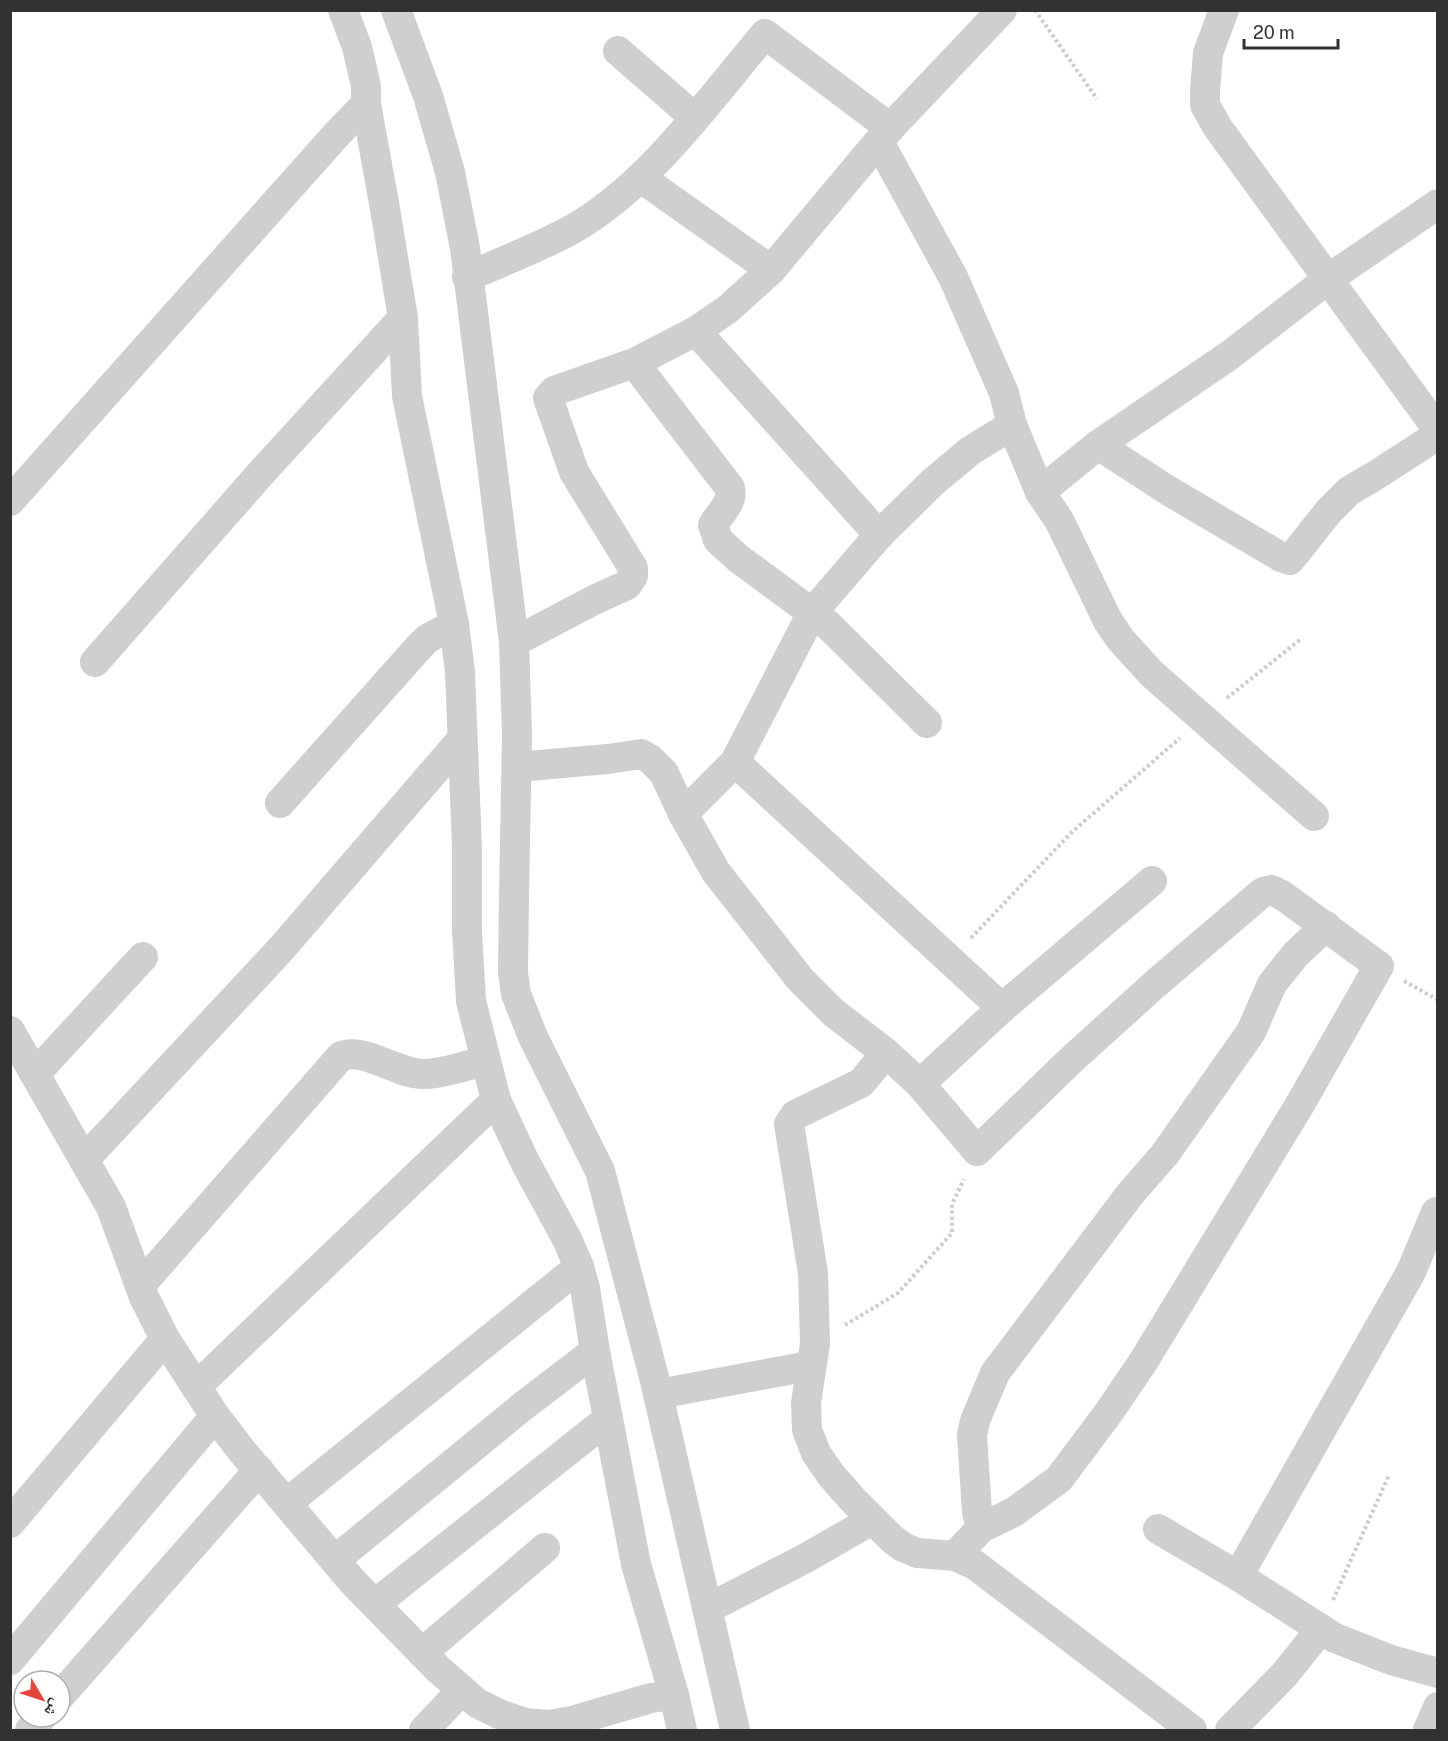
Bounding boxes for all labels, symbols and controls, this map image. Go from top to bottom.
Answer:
scale bar [1244,12,1338,50]
text: 20 m [1253,22,1295,43]
north arrow [12,1669,72,1729]
text: ش [41,1696,66,1721]

